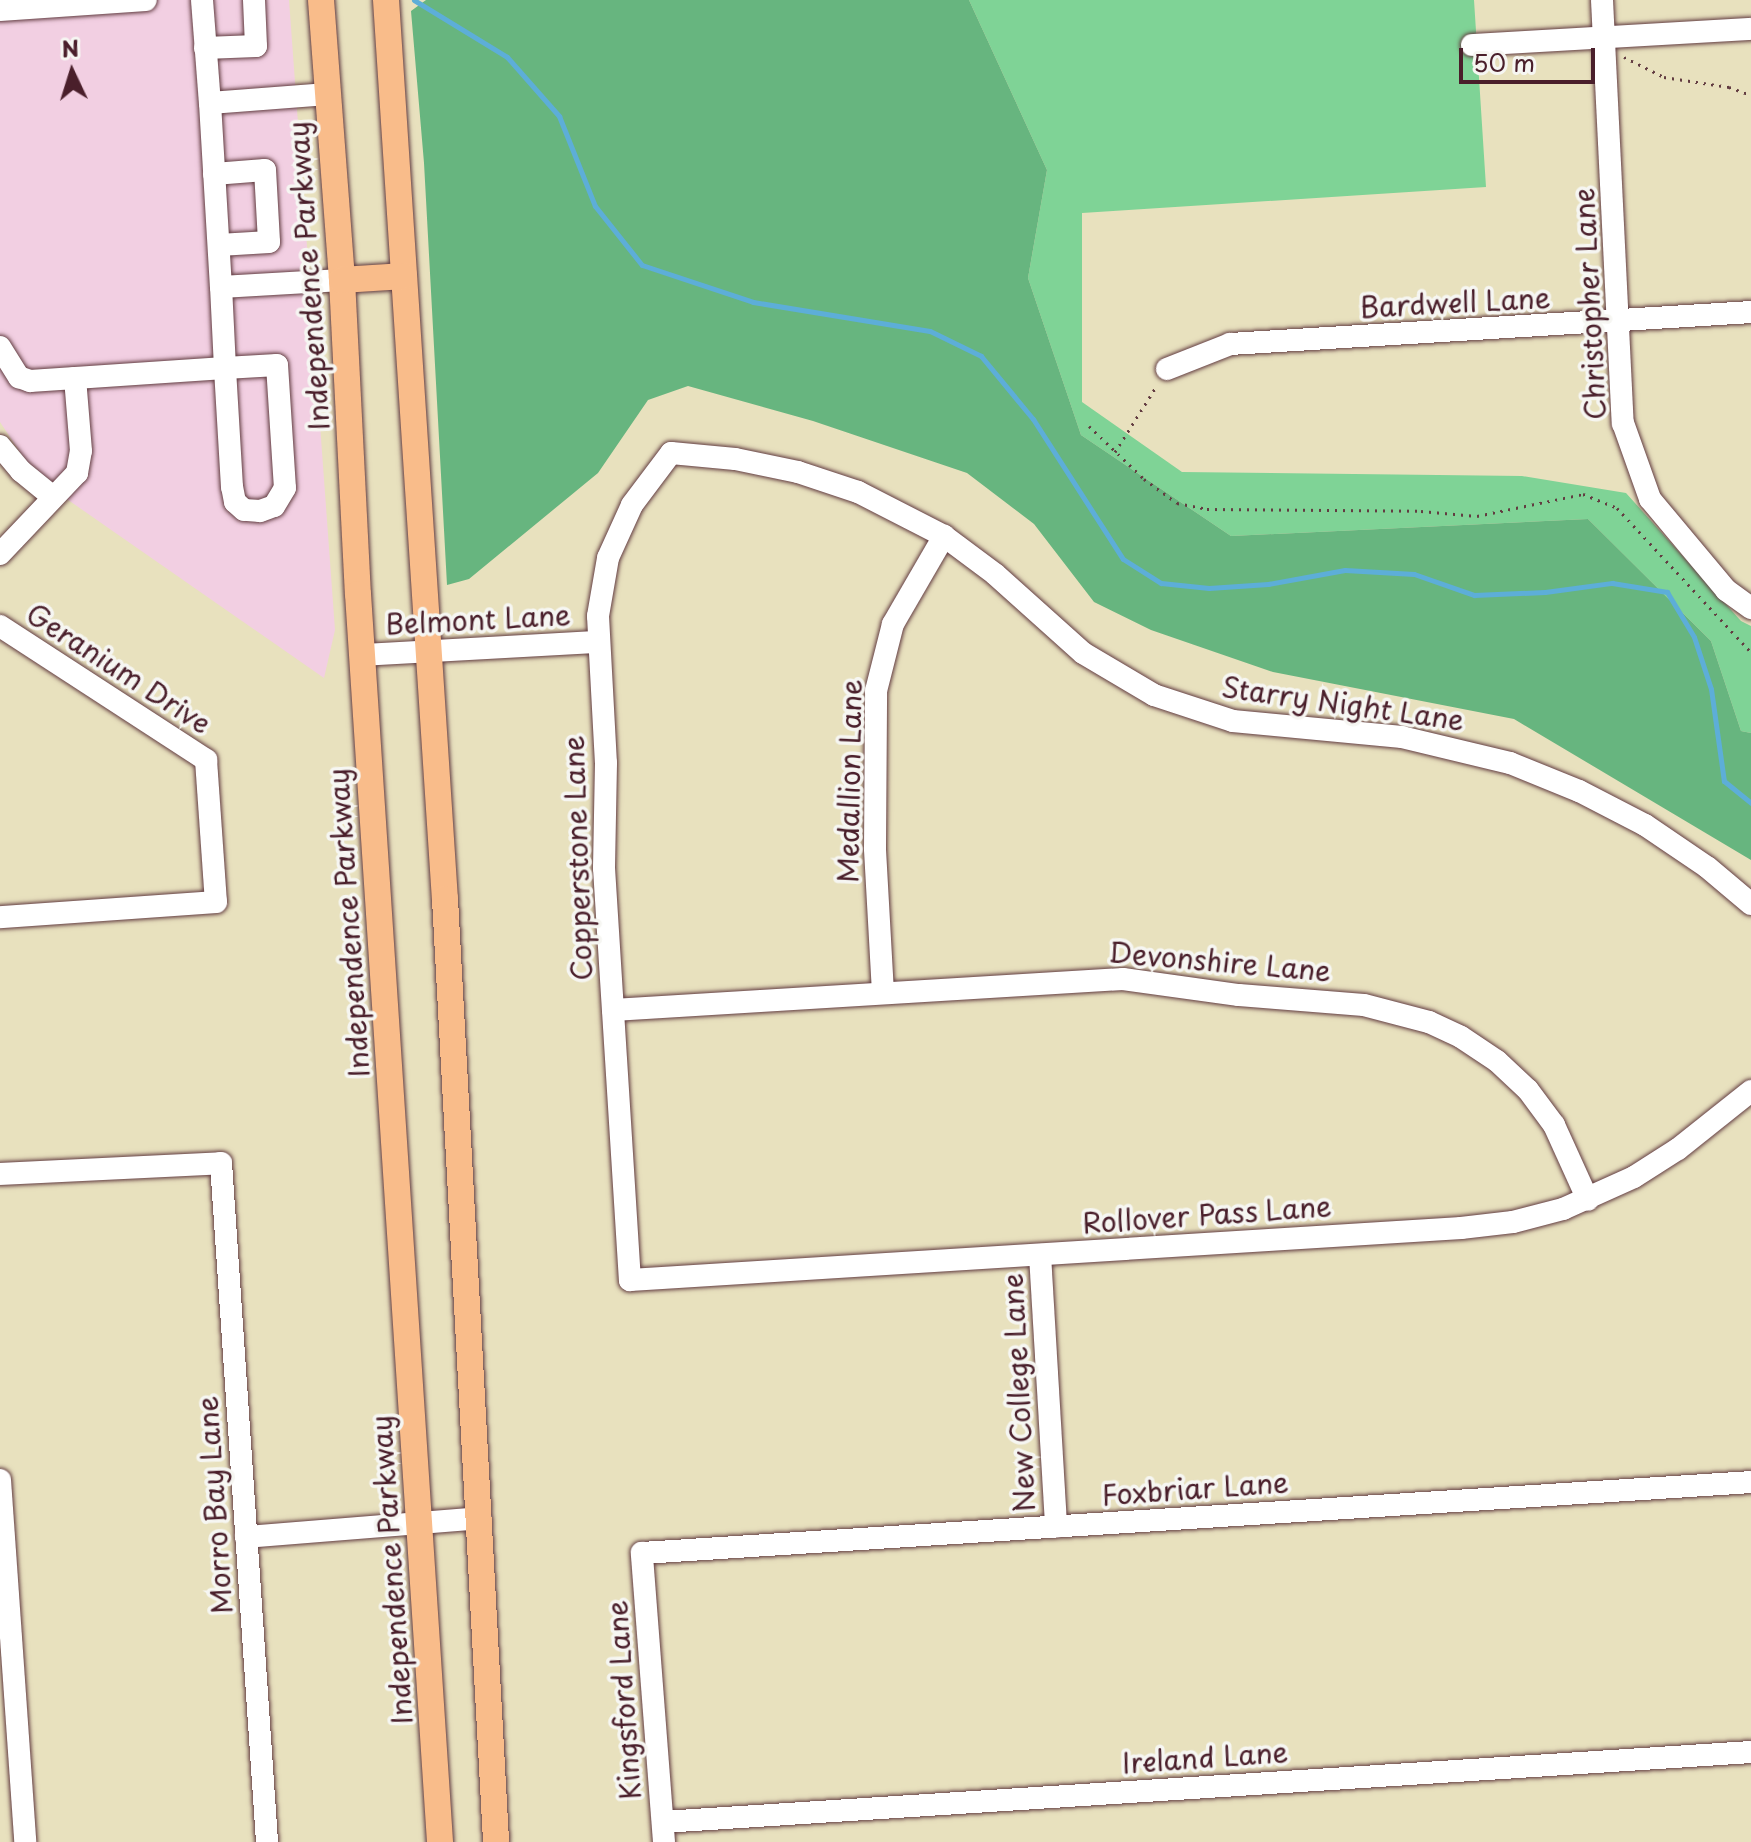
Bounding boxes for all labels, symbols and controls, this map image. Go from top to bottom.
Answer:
text: N [60,30,80,65]
north arrow [32,32,112,112]
scale bar [1463,32,1599,82]
text: 50 m [1473,44,1535,80]
street label: Independence Parkway [280,119,336,433]
street label: Christopher Lane [1566,187,1612,421]
street label: Bardwell Lane [1358,280,1552,324]
street label: Geranium Drive [20,596,218,740]
street label: Belmont Lane [385,597,571,641]
street label: Starry Night Lane [1220,669,1466,737]
street label: Medallion Lane [830,678,868,884]
street label: Copperstone Lane [556,735,598,981]
street label: Independence Parkway [320,766,376,1080]
street label: Devonshire Lane [1107,935,1333,987]
street label: Rollover Pass Lane [1082,1189,1332,1239]
street label: New College Lane [995,1273,1041,1513]
street label: Morro Bay Lane [190,1395,238,1615]
street label: Independence Parkway [363,1413,419,1727]
street label: Foxbriar Lane [1101,1465,1289,1511]
street label: Kingsford Lane [599,1599,647,1801]
street label: Ireland Lane [1121,1734,1289,1780]

